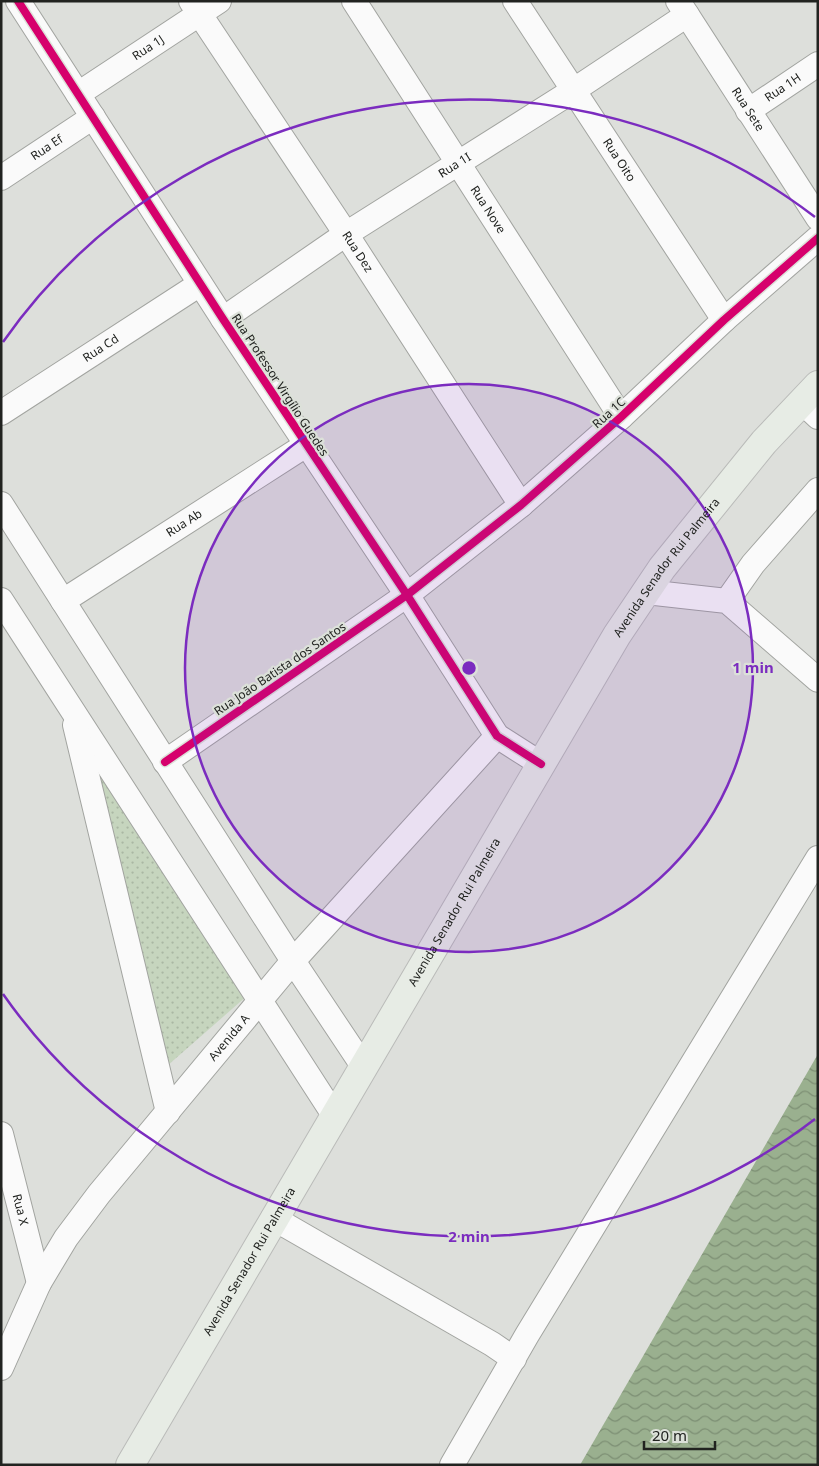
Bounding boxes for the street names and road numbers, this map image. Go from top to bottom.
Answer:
street label: Rua 1J [129,31,167,64]
street label: Rua 1H [761,69,804,106]
street label: Rua Sete [728,84,769,135]
street label: Rua Ef [27,130,67,164]
street label: Rua Oito [599,135,640,185]
street label: Rua 1I [435,148,474,182]
street label: Rua Nove [467,182,510,237]
street label: Rua Dez [338,228,378,276]
street label: Rua Professor Virgílio Guedes [228,310,333,459]
street label: Rua Cd [79,330,122,366]
street label: Rua 1C [588,393,629,432]
street label: Avenida Senador Rui Palmeira [609,494,723,640]
street label: Rua Ab [163,505,205,541]
street label: Rua João Batista dos Santos [210,618,349,719]
street label: Avenida Senador Rui Palmeira [404,835,504,989]
street label: Avenida A [204,1010,253,1064]
street label: Avenida Senador Rui Palmeira [199,1184,299,1339]
street label: Rua X [9,1192,33,1227]

